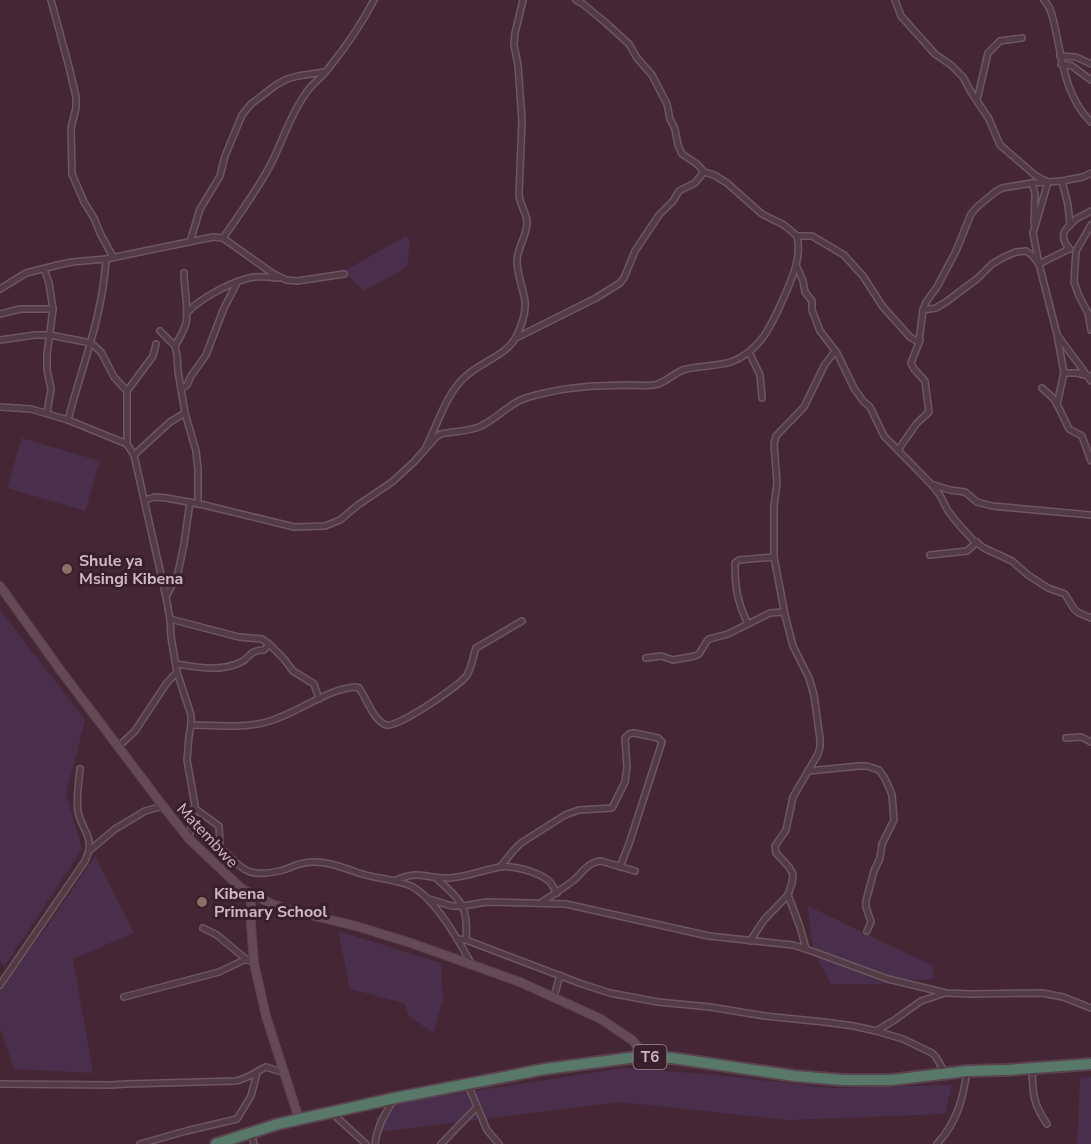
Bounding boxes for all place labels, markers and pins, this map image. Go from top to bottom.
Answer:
place label: Shule ya Msingi Kibena [79,550,183,590]
marker: Shule ya Msingi Kibena [60,562,74,576]
place label: Kibena Primary School [214,883,327,923]
marker: Kibena Primary School [195,895,209,909]

